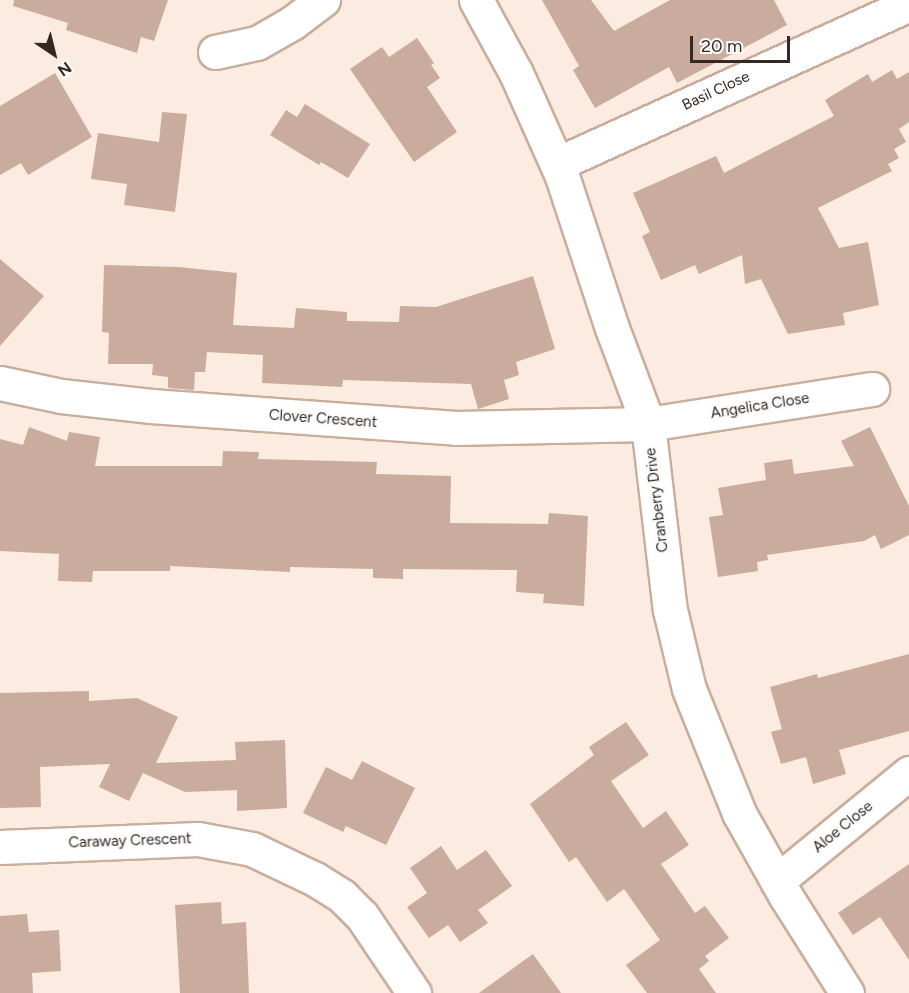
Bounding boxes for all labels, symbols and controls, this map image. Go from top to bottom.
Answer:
north arrow [24,24,84,84]
scale bar [693,24,794,62]
text: 20 m [701,35,742,57]
text: N [54,58,75,80]
street label: Basil Close [679,68,753,114]
street label: Angelica Close [709,389,811,423]
street label: Clover Crescent [268,406,378,432]
street label: Cranberry Drive [642,447,672,553]
street label: Aloe Close [809,797,877,857]
street label: Caraway Crescent [68,830,192,852]

